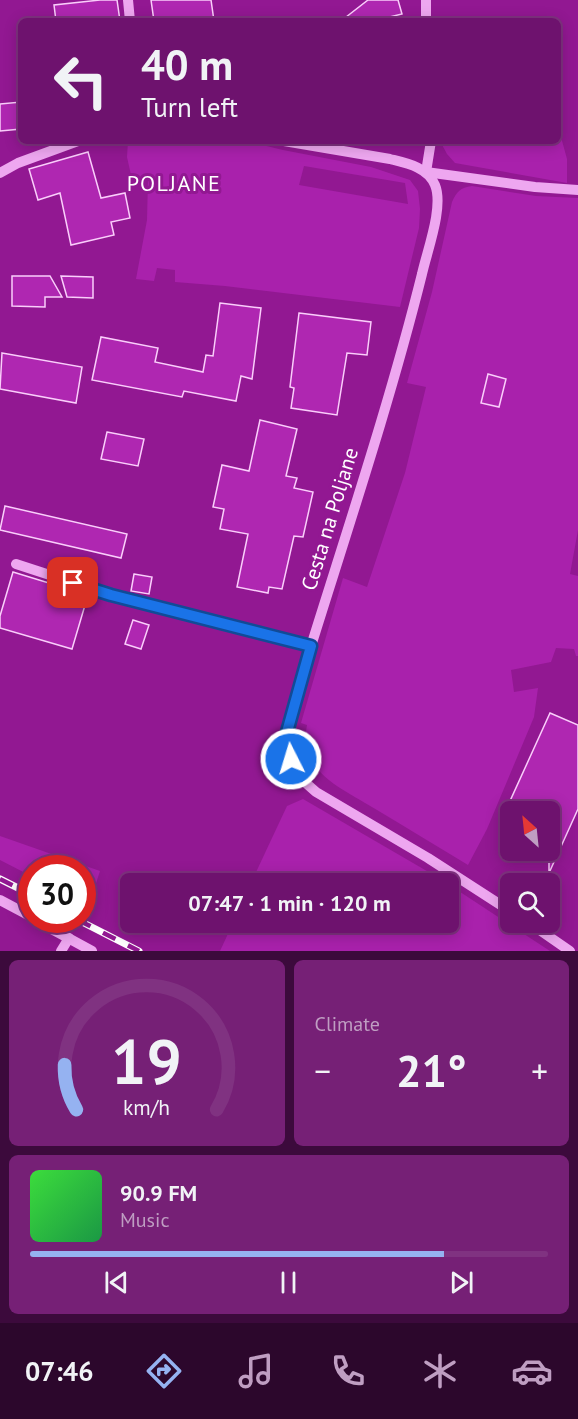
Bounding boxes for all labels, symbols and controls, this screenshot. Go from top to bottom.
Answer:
text: 40 m [141,37,233,92]
icon: left [42,42,120,120]
text: Turn left [141,90,238,124]
district label: POLJANE [127,169,221,197]
street label: Cesta na Poljane [295,444,364,594]
pin [47,557,98,608]
icon: arrive [56,566,89,599]
position arrow [259,727,323,791]
north arrow [500,801,560,861]
map controls [500,801,560,933]
speed limit sign: 30 [18,855,96,933]
button: search [500,873,560,933]
text: 07:47 · 1 min · 120 m [188,889,391,917]
text: Climate [315,1011,380,1037]
text: 19 [111,1020,182,1101]
text: 21° [396,1041,467,1099]
text: − [315,1049,331,1092]
text: + [531,1049,548,1092]
text: km/h [123,1093,170,1121]
text: 90.9 FM [120,1179,197,1207]
text: Music [120,1207,169,1233]
icon: previous [100,1266,133,1299]
icon: pause [272,1266,305,1299]
icon: next [445,1266,478,1299]
icon: directions [143,1350,185,1392]
icon: music [235,1350,277,1392]
icon: phone [327,1350,369,1392]
icon: climate [419,1350,461,1392]
icon: car [511,1350,553,1392]
text: 07:46 [25,1354,93,1388]

